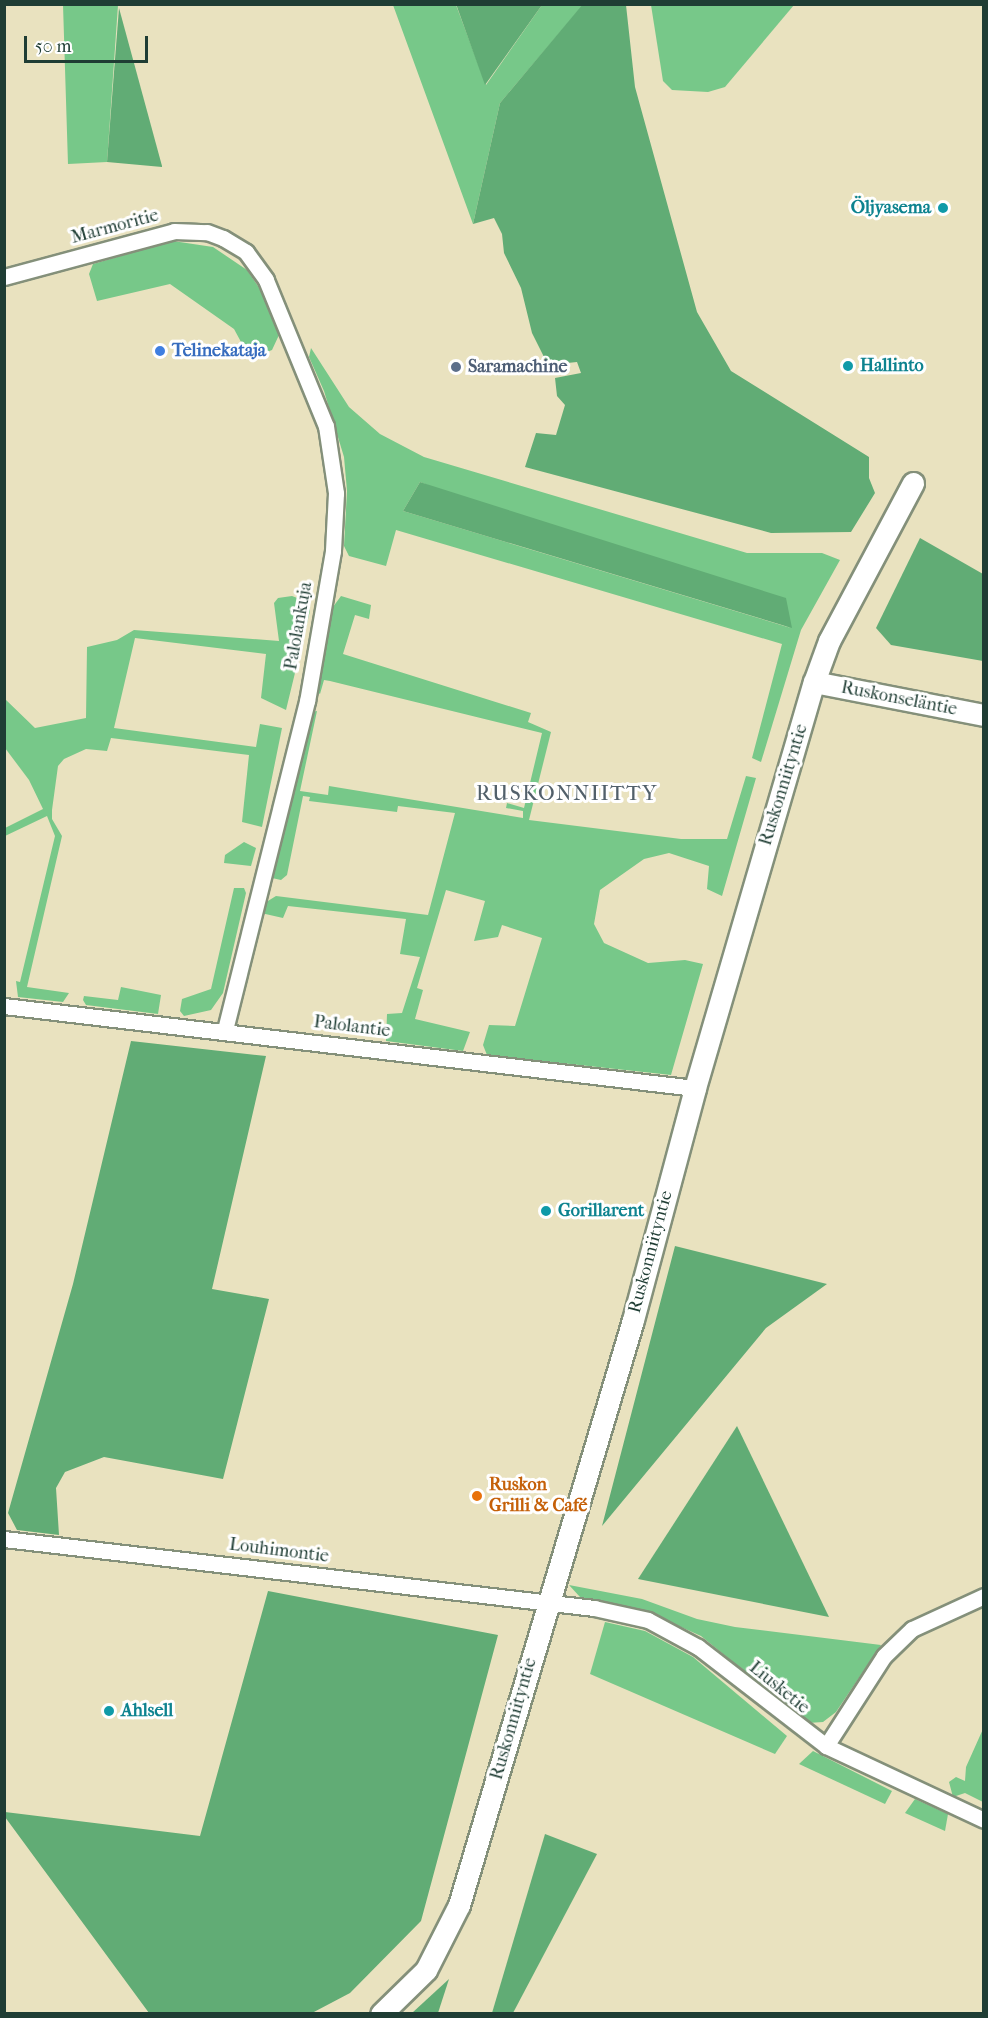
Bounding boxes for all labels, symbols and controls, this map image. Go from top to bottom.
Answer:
scale bar [27,24,152,62]
text: 50 m [35,36,71,57]
place label: Öljyasema [851,197,931,219]
marker: Öljyasema [936,201,950,215]
street label: Marmoritie [69,205,161,249]
place label: Telinekataja [172,340,266,362]
marker: Telinekataja [153,344,167,358]
place label: Hallinto [860,355,924,377]
place label: Saramachine [468,356,567,378]
marker: Hallinto [841,359,855,373]
marker: Saramachine [449,360,463,374]
street label: Palolankuja [281,580,317,672]
street label: Ruskonseläntie [839,677,959,721]
street label: Ruskonniityntie [755,722,813,848]
district label: RUSKONNIITTY [476,780,658,806]
street label: Palolantie [312,1012,392,1042]
street label: Ruskonniityntie [624,1188,678,1316]
place label: Gorillarent [558,1200,644,1222]
marker: Gorillarent [539,1204,553,1218]
place label: Ruskon Grilli & Café [489,1475,588,1518]
marker: Ruskon Grilli & Café [470,1489,484,1503]
street label: Louhimontie [228,1534,330,1568]
street label: Ruskonniityntie [486,1656,542,1782]
street label: Liusketie [745,1657,813,1719]
place label: Ahlsell [121,1700,173,1722]
marker: Ahlsell [102,1704,116,1718]

